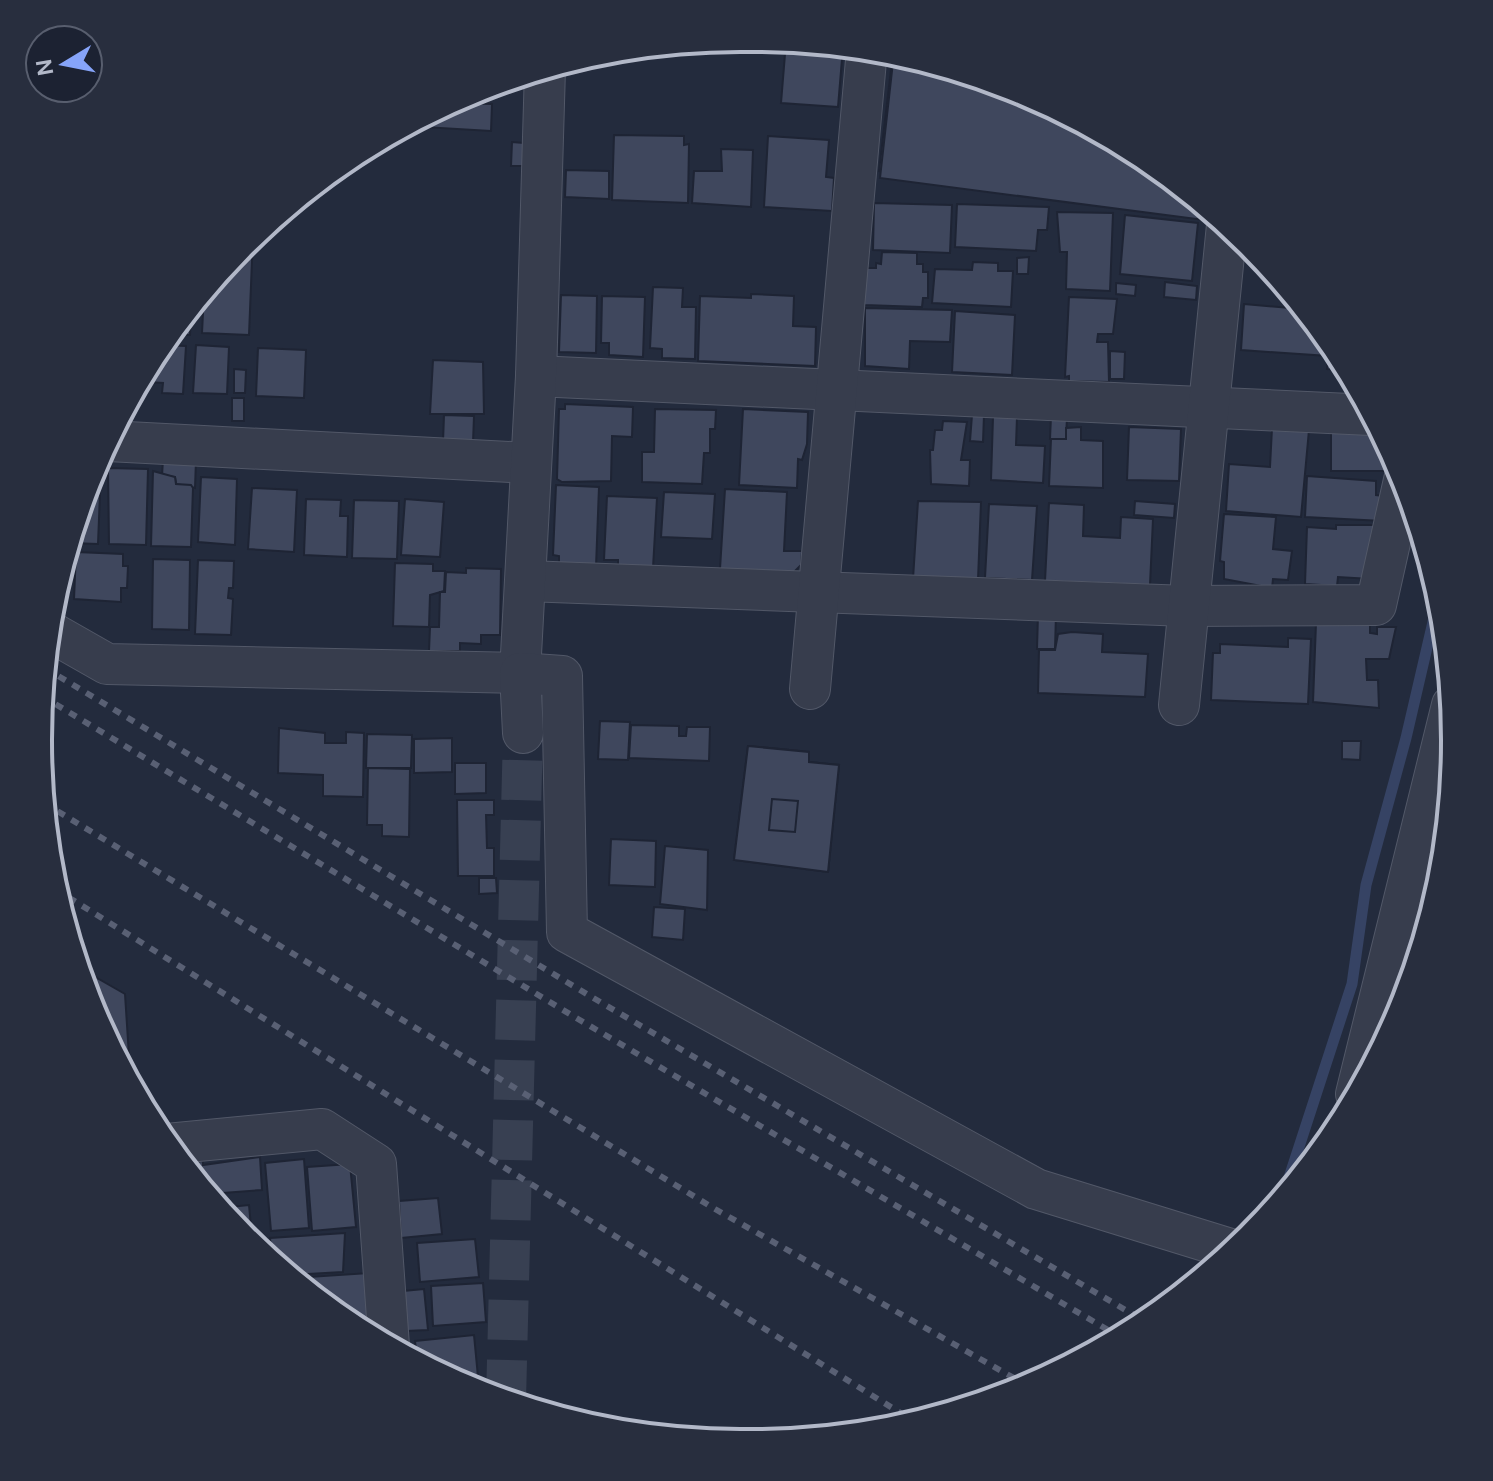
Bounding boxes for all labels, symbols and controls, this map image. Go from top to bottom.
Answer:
north arrow [24,24,104,104]
text: N [29,57,60,78]

